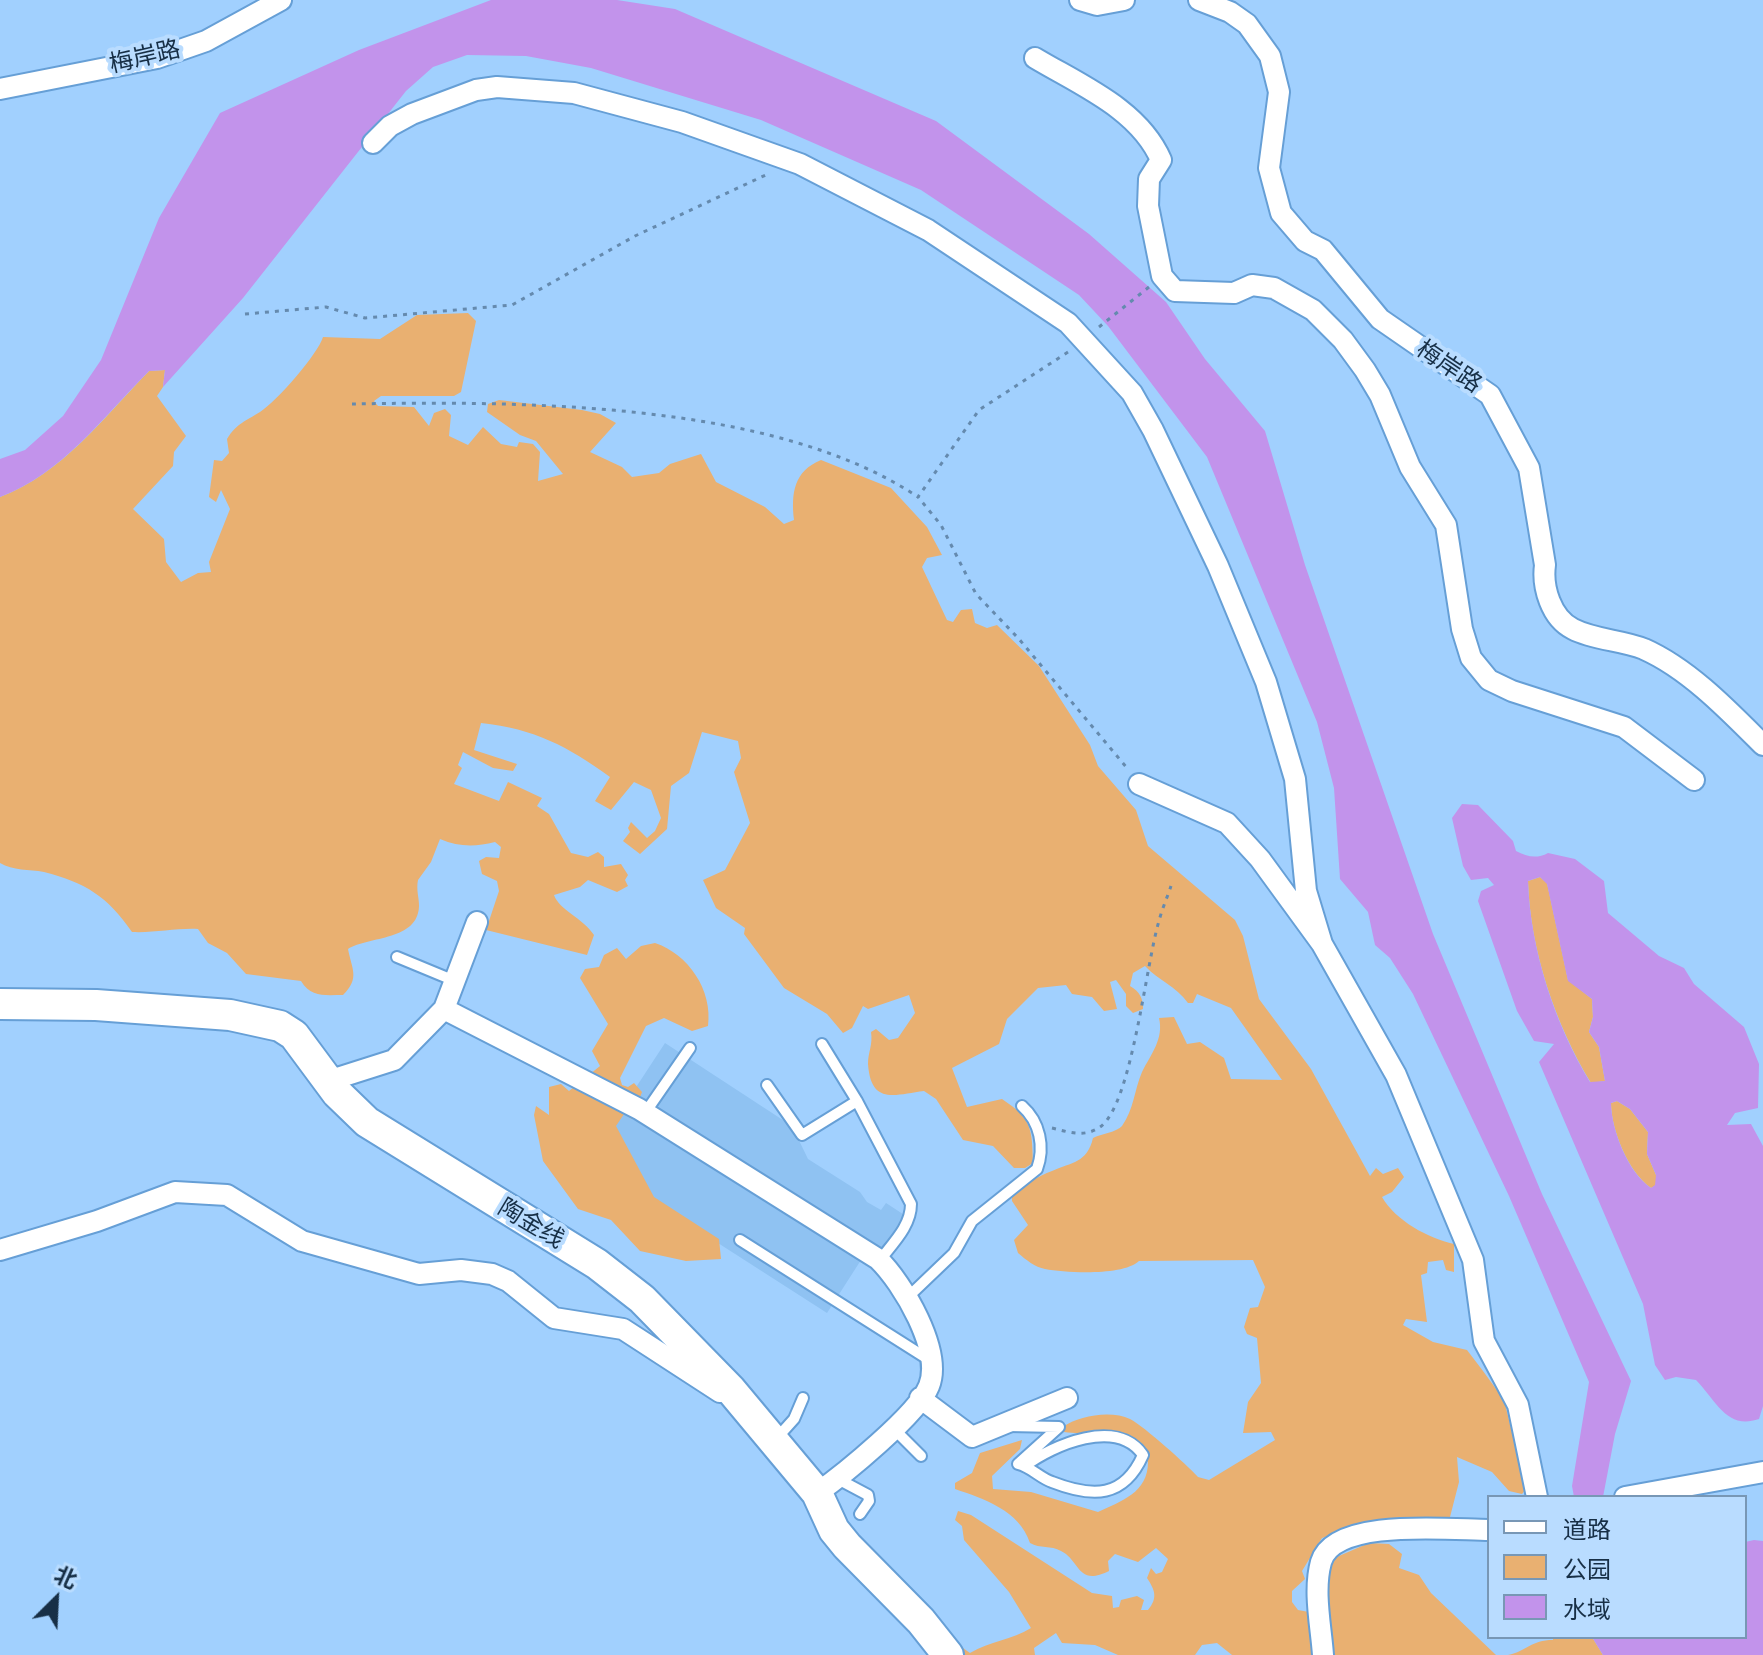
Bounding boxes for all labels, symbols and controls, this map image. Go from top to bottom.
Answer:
street label: 梅岸路 [107,35,183,79]
street label: 梅岸路 [1411,335,1487,399]
street label: 陶金线 [493,1193,569,1255]
legend [1487,1495,1747,1639]
text: 道路 [1563,1515,1611,1544]
text: 公园 [1563,1555,1611,1584]
north arrow [16,1559,96,1639]
text: 北 [50,1561,81,1593]
text: 水域 [1563,1595,1611,1624]

